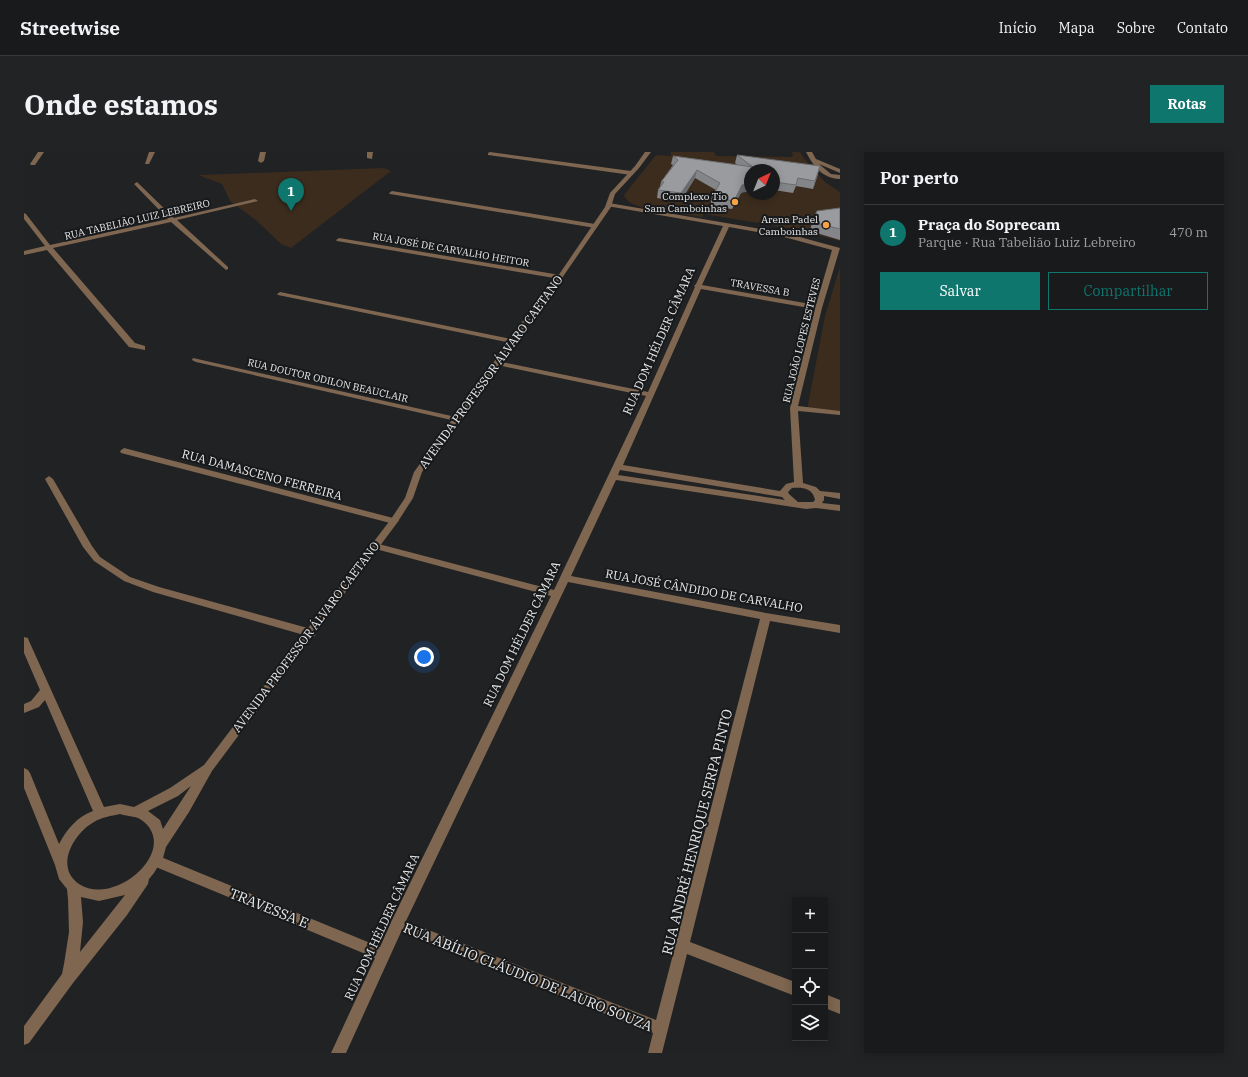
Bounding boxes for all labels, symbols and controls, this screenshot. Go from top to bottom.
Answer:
text: Streetwise [20,16,120,40]
text: Início [999,19,1036,37]
text: Mapa [1058,19,1095,37]
text: Sobre [1117,19,1155,37]
text: Contato [1177,19,1228,37]
button: Rotas [1150,85,1224,123]
text: Onde estamos [24,86,218,123]
north arrow [744,164,780,200]
text: Por perto [880,167,959,189]
pin: 1 [278,178,304,211]
place label: Complexo Tio Sam Camboinhas [645,190,727,215]
street label: RUA TABELIÃO LUIZ LEBREIRO [63,196,211,243]
marker: Complexo Tio Sam Camboinhas [730,197,740,207]
place label: Arena Padel Camboinhas [759,213,818,238]
text: Praça do Soprecam [918,215,1060,234]
marker: Arena Padel Camboinhas [821,220,831,230]
text: 1 [889,224,897,241]
text: 470 m [1169,224,1208,241]
street label: RUA JOSÉ DE CARVALHO HEITOR [371,229,531,270]
text: Parque · Rua Tabelião Luiz Lebreiro [918,234,1136,251]
street label: RUA DOM HÉLDER CÂMARA [619,264,698,417]
street label: AVENIDA PROFESSOR ÁLVARO CAETANO [415,272,566,471]
button: Salvar [880,272,1040,310]
button: Compartilhar [1048,272,1208,310]
street label: TRAVESSA B [729,276,791,299]
street label: RUA JOÃO LOPES ESTEVES [780,276,823,404]
street label: RUA DOUTOR ODILON BEAUCLAIR [246,356,410,405]
street label: RUA DAMASCENO FERREIRA [180,446,345,503]
street label: AVENIDA PROFESSOR ÁLVARO CAETANO [229,538,382,735]
street label: RUA DOM HÉLDER CÂMARA [480,558,564,709]
street label: RUA JOSÉ CÂNDIDO DE CARVALHO [604,566,804,615]
your location [414,647,434,667]
street label: RUA ANDRÉ HENRIQUE SERPA PINTO [657,707,736,957]
street label: RUA DOM HÉLDER CÂMARA [341,850,423,1003]
street label: TRAVESSA E [227,884,311,932]
map controls [792,897,828,1041]
button: + [792,897,828,933]
street label: RUA ABÍLIO CLÁUDIO DE LAURO SOUZA [401,918,656,1036]
button: − [792,933,828,969]
button: locate [792,969,828,1005]
button: layers [792,1005,828,1041]

